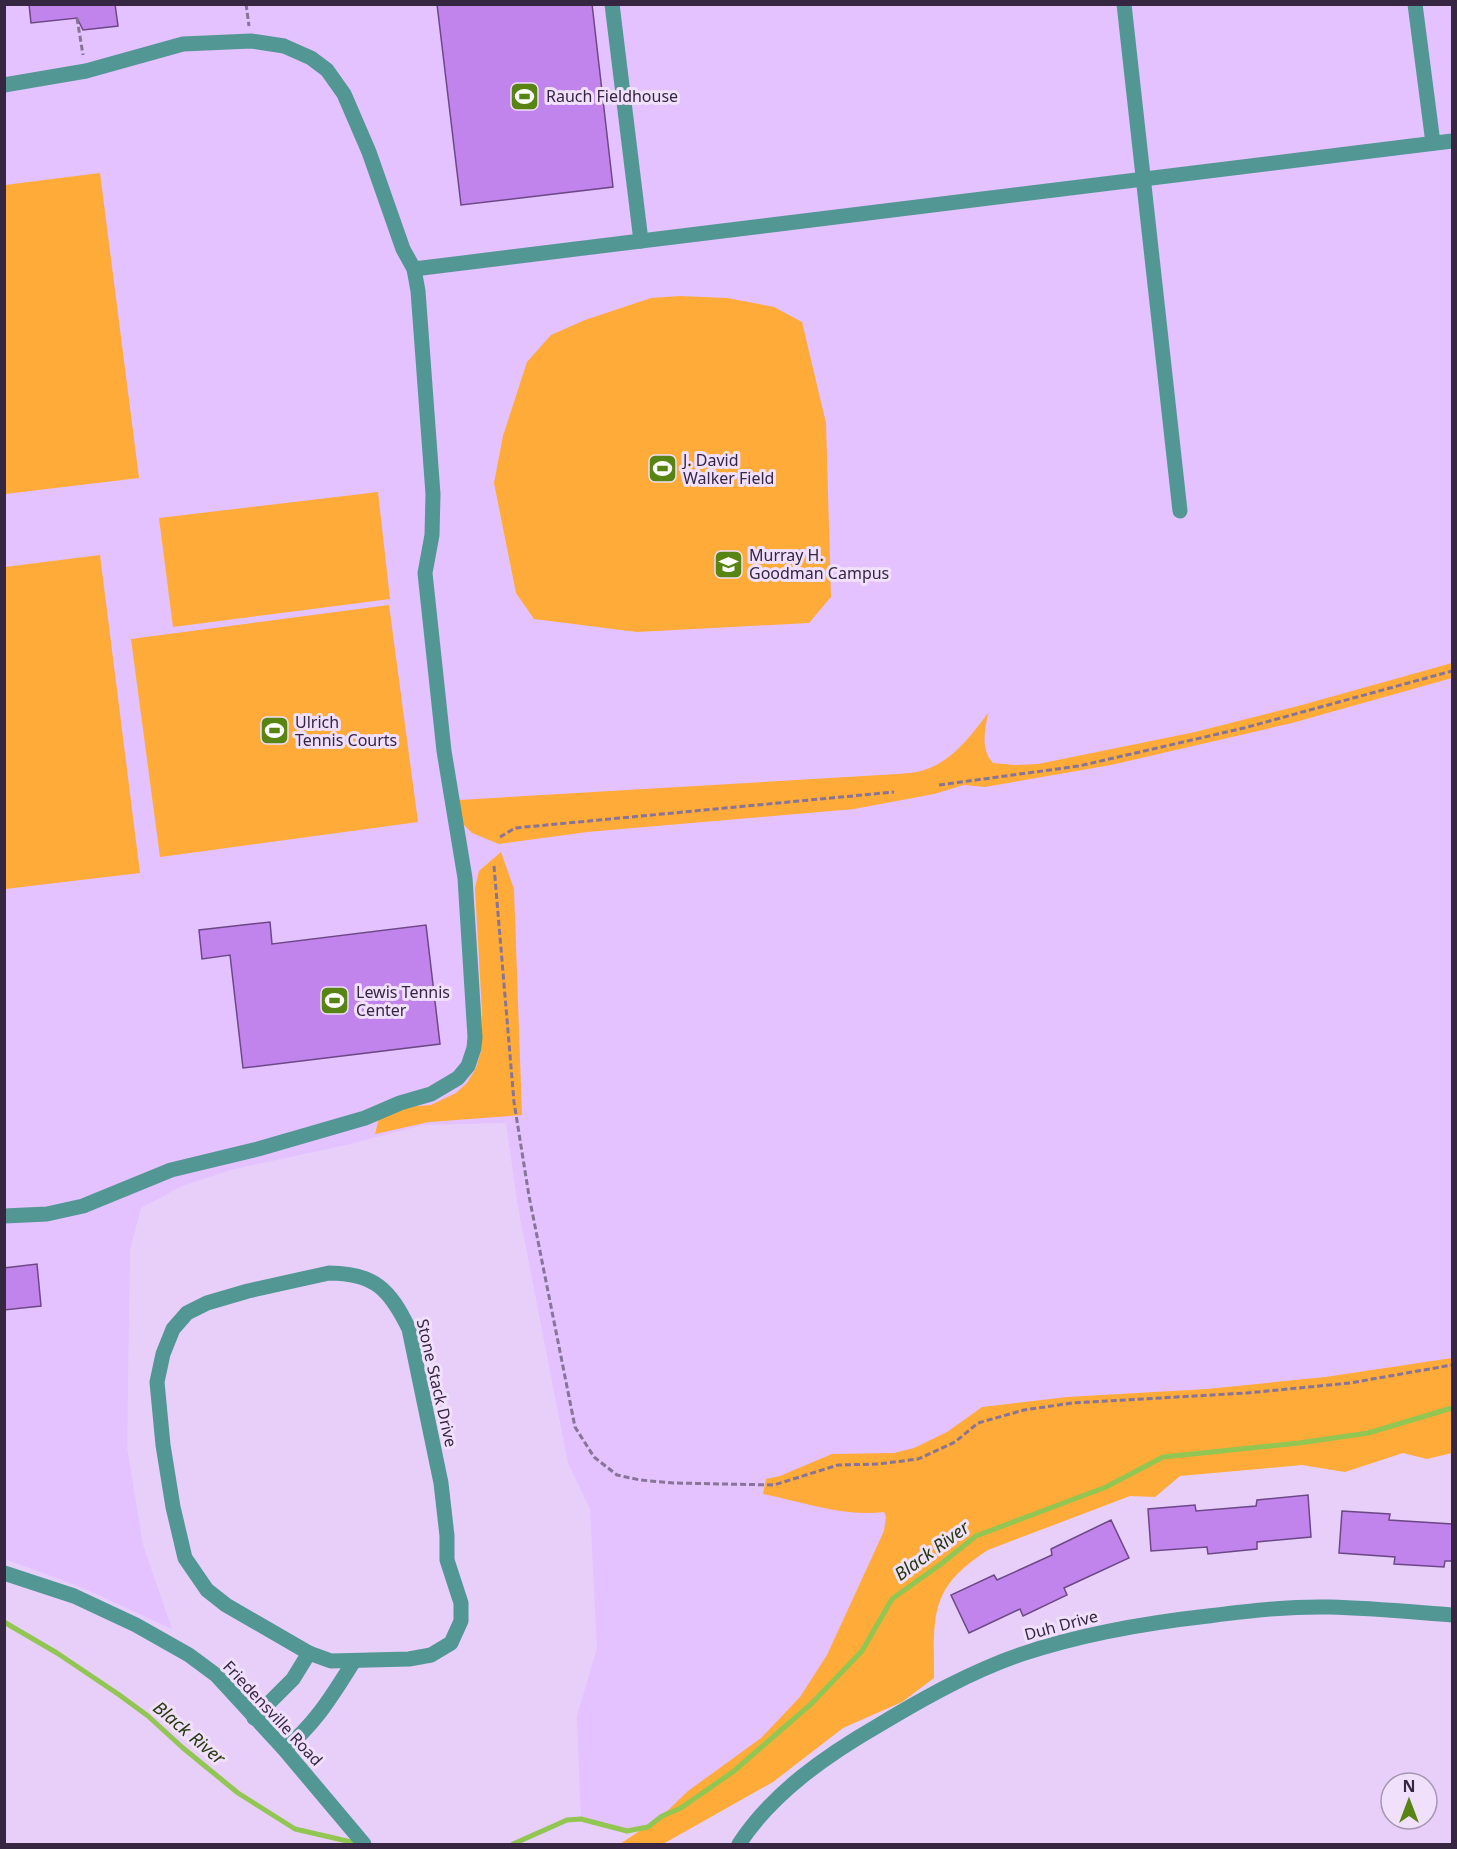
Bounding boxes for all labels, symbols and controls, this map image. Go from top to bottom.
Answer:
sports icon: Rauch Fieldhouse [509,80,541,112]
place label: Rauch Fieldhouse [546,85,678,107]
place label: J. David Walker Field [681,449,774,489]
sports icon: J. David Walker Field [646,453,678,485]
place label: Murray H. Goodman Campus [749,544,889,584]
school or university icon: Murray H. Goodman Campus [712,548,744,580]
place label: Ulrich Tennis Courts [295,711,397,751]
sports icon: Ulrich Tennis Courts [258,715,290,747]
place label: Lewis Tennis Center [356,981,450,1021]
sports icon: Lewis Tennis Center [319,985,351,1017]
street label: Stone Stack Drive [412,1317,462,1449]
water label: Black River [889,1514,974,1585]
street label: Duh Drive [1022,1605,1100,1645]
street label: Friedensville Road [218,1656,328,1770]
water label: Black River [149,1695,231,1770]
north arrow [1379,1771,1439,1831]
text: N [1402,1775,1416,1797]

